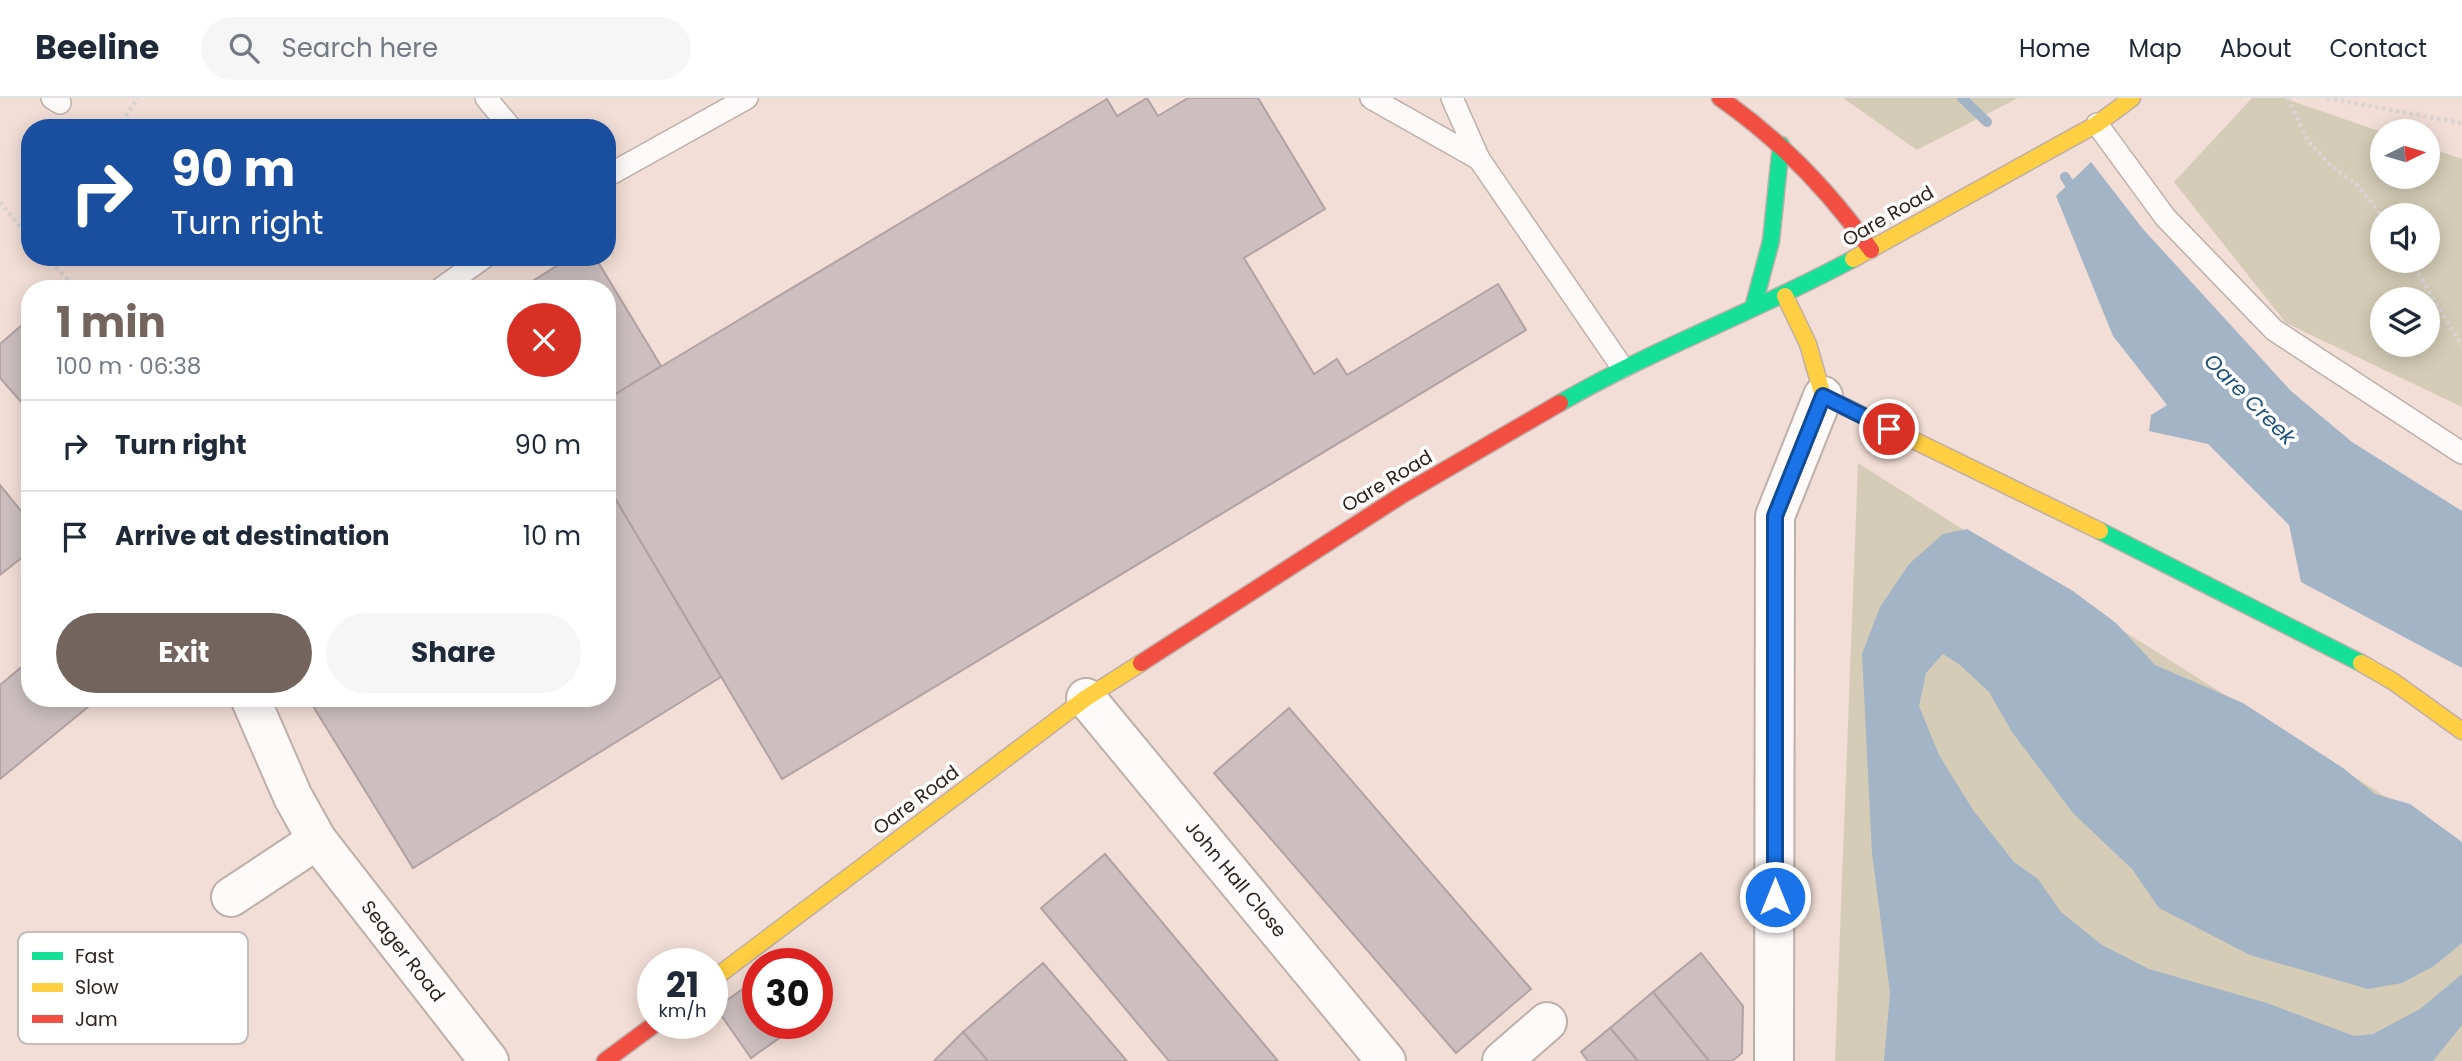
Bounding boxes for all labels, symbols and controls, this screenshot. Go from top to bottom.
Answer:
search box [201,17,691,80]
text: Beeline [35,24,159,71]
icon: search [225,29,263,67]
text: Search here [281,30,438,66]
text: Home [2019,32,2091,65]
text: Map [2129,32,2182,65]
text: About [2220,32,2291,65]
text: Contact [2329,32,2427,65]
north arrow [2370,119,2440,189]
map controls [2370,119,2440,357]
text: 90 m [171,135,295,203]
icon: right [56,147,147,238]
street label: Oare Road [1837,179,1939,253]
text: Turn right [171,200,323,245]
button: sound [2370,203,2440,273]
button: layers [2370,287,2440,357]
text: 1 min [56,293,166,352]
button: close [507,303,581,377]
water label: Oare Creek [2198,347,2303,452]
text: 100 m · 06:38 [56,350,201,382]
pin [1859,399,1919,459]
icon: arrive [1870,410,1908,448]
icon: right [56,427,94,465]
text: Turn right [115,427,247,463]
text: 90 m [515,427,581,463]
street label: Oare Road [1337,443,1437,519]
icon: arrive [56,518,94,556]
text: Arrive at destination [115,518,390,554]
text: 10 m [523,518,581,554]
button: Exit [56,613,312,693]
button: Share [326,613,581,693]
street label: Oare Road [867,759,965,841]
street label: John Hall Close [1179,815,1293,943]
position arrow [1738,860,1812,934]
street label: Seager Road [355,895,451,1007]
legend [18,932,248,1044]
text: Fast [75,943,114,970]
speed limit sign: 30 [742,948,833,1039]
text: 21 [666,960,699,1009]
text: Slow [75,974,119,1001]
text: km/h [659,998,706,1023]
text: Jam [75,1006,117,1033]

